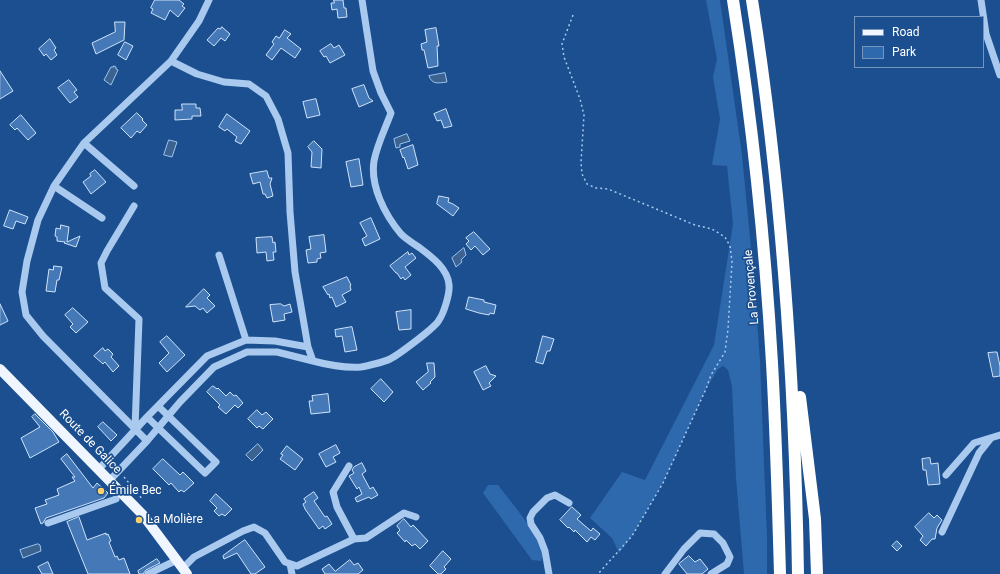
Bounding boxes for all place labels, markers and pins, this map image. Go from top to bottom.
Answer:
place label: Émile Bec [109,484,162,498]
marker: Émile Bec [96,486,106,496]
place label: La Molière [147,513,203,527]
marker: La Molière [134,515,144,525]

